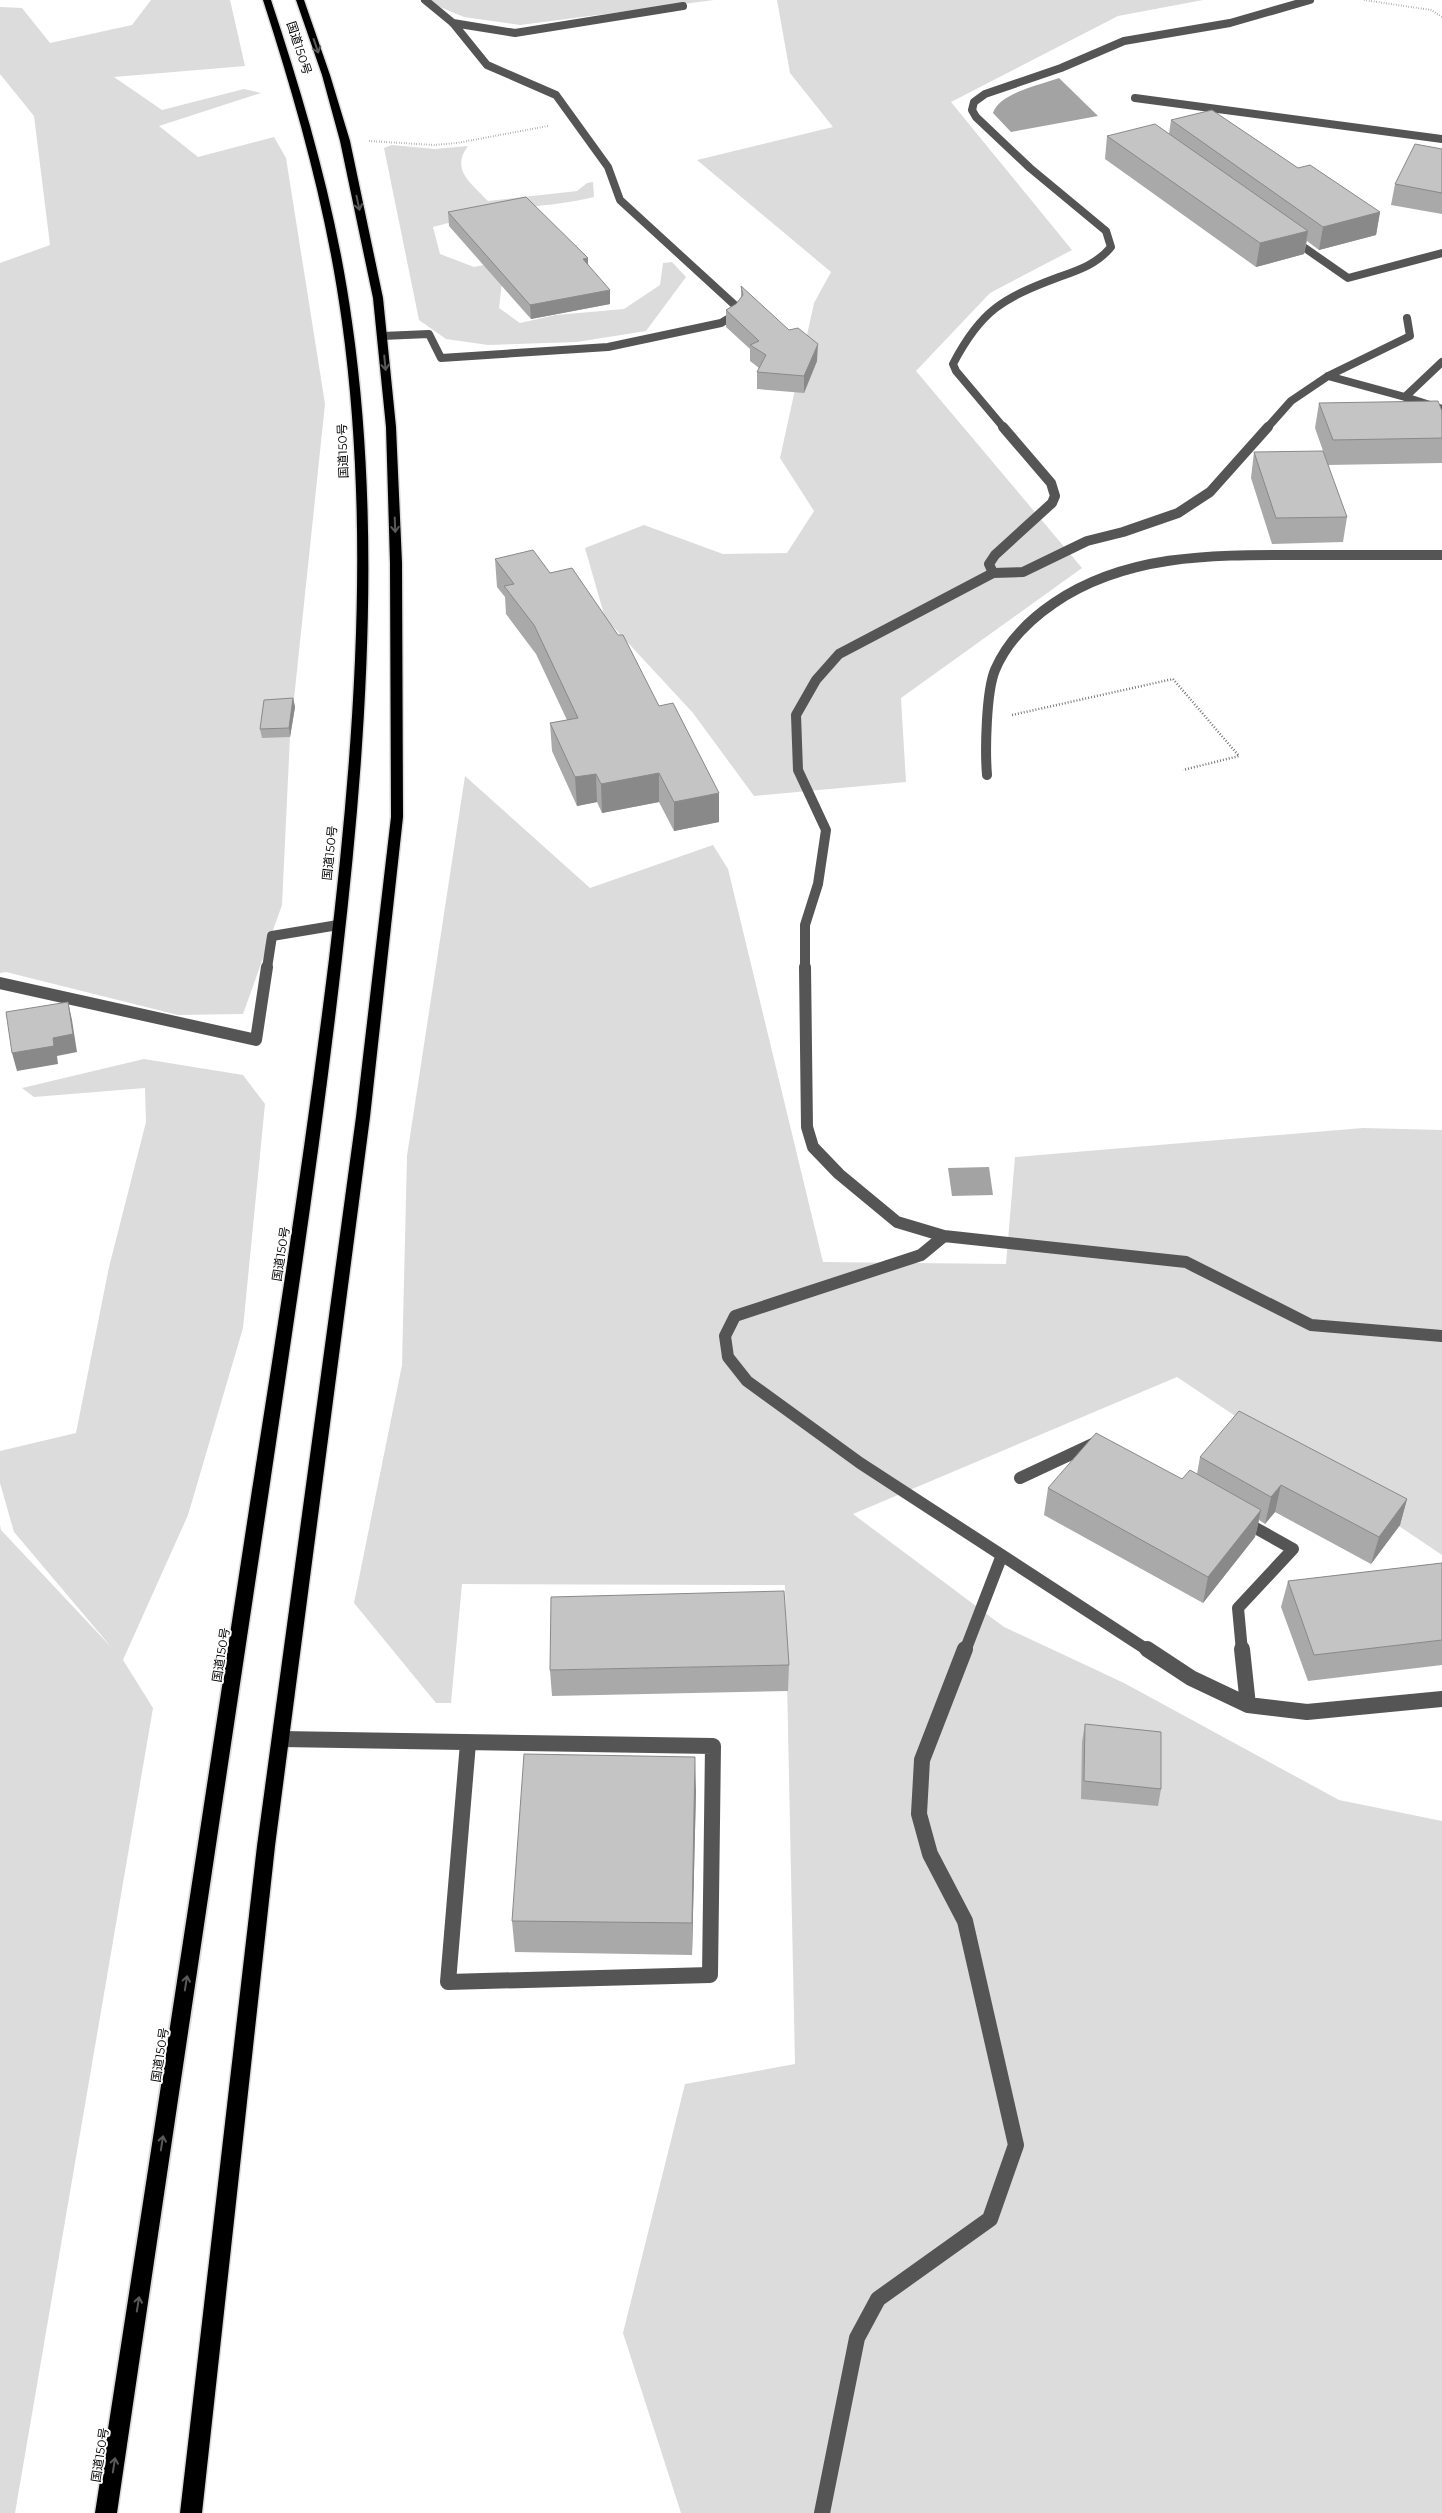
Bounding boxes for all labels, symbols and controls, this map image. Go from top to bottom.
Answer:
street label: 国道150号 [284,19,315,76]
one-way arrow [312,38,321,53]
one-way arrow [354,194,363,210]
one-way arrow [380,355,389,371]
street label: 国道150号 [334,423,351,479]
one-way arrow [390,516,400,533]
street label: 国道150号 [319,825,340,881]
street label: 国道150号 [269,1226,292,1282]
street label: 国道150号 [209,1627,232,1683]
one-way arrow [182,1975,192,1991]
street label: 国道150号 [148,2027,171,2083]
one-way arrow [157,2136,167,2152]
one-way arrow [133,2296,143,2312]
street label: 国道150号 [88,2427,111,2483]
one-way arrow [109,2457,119,2473]

